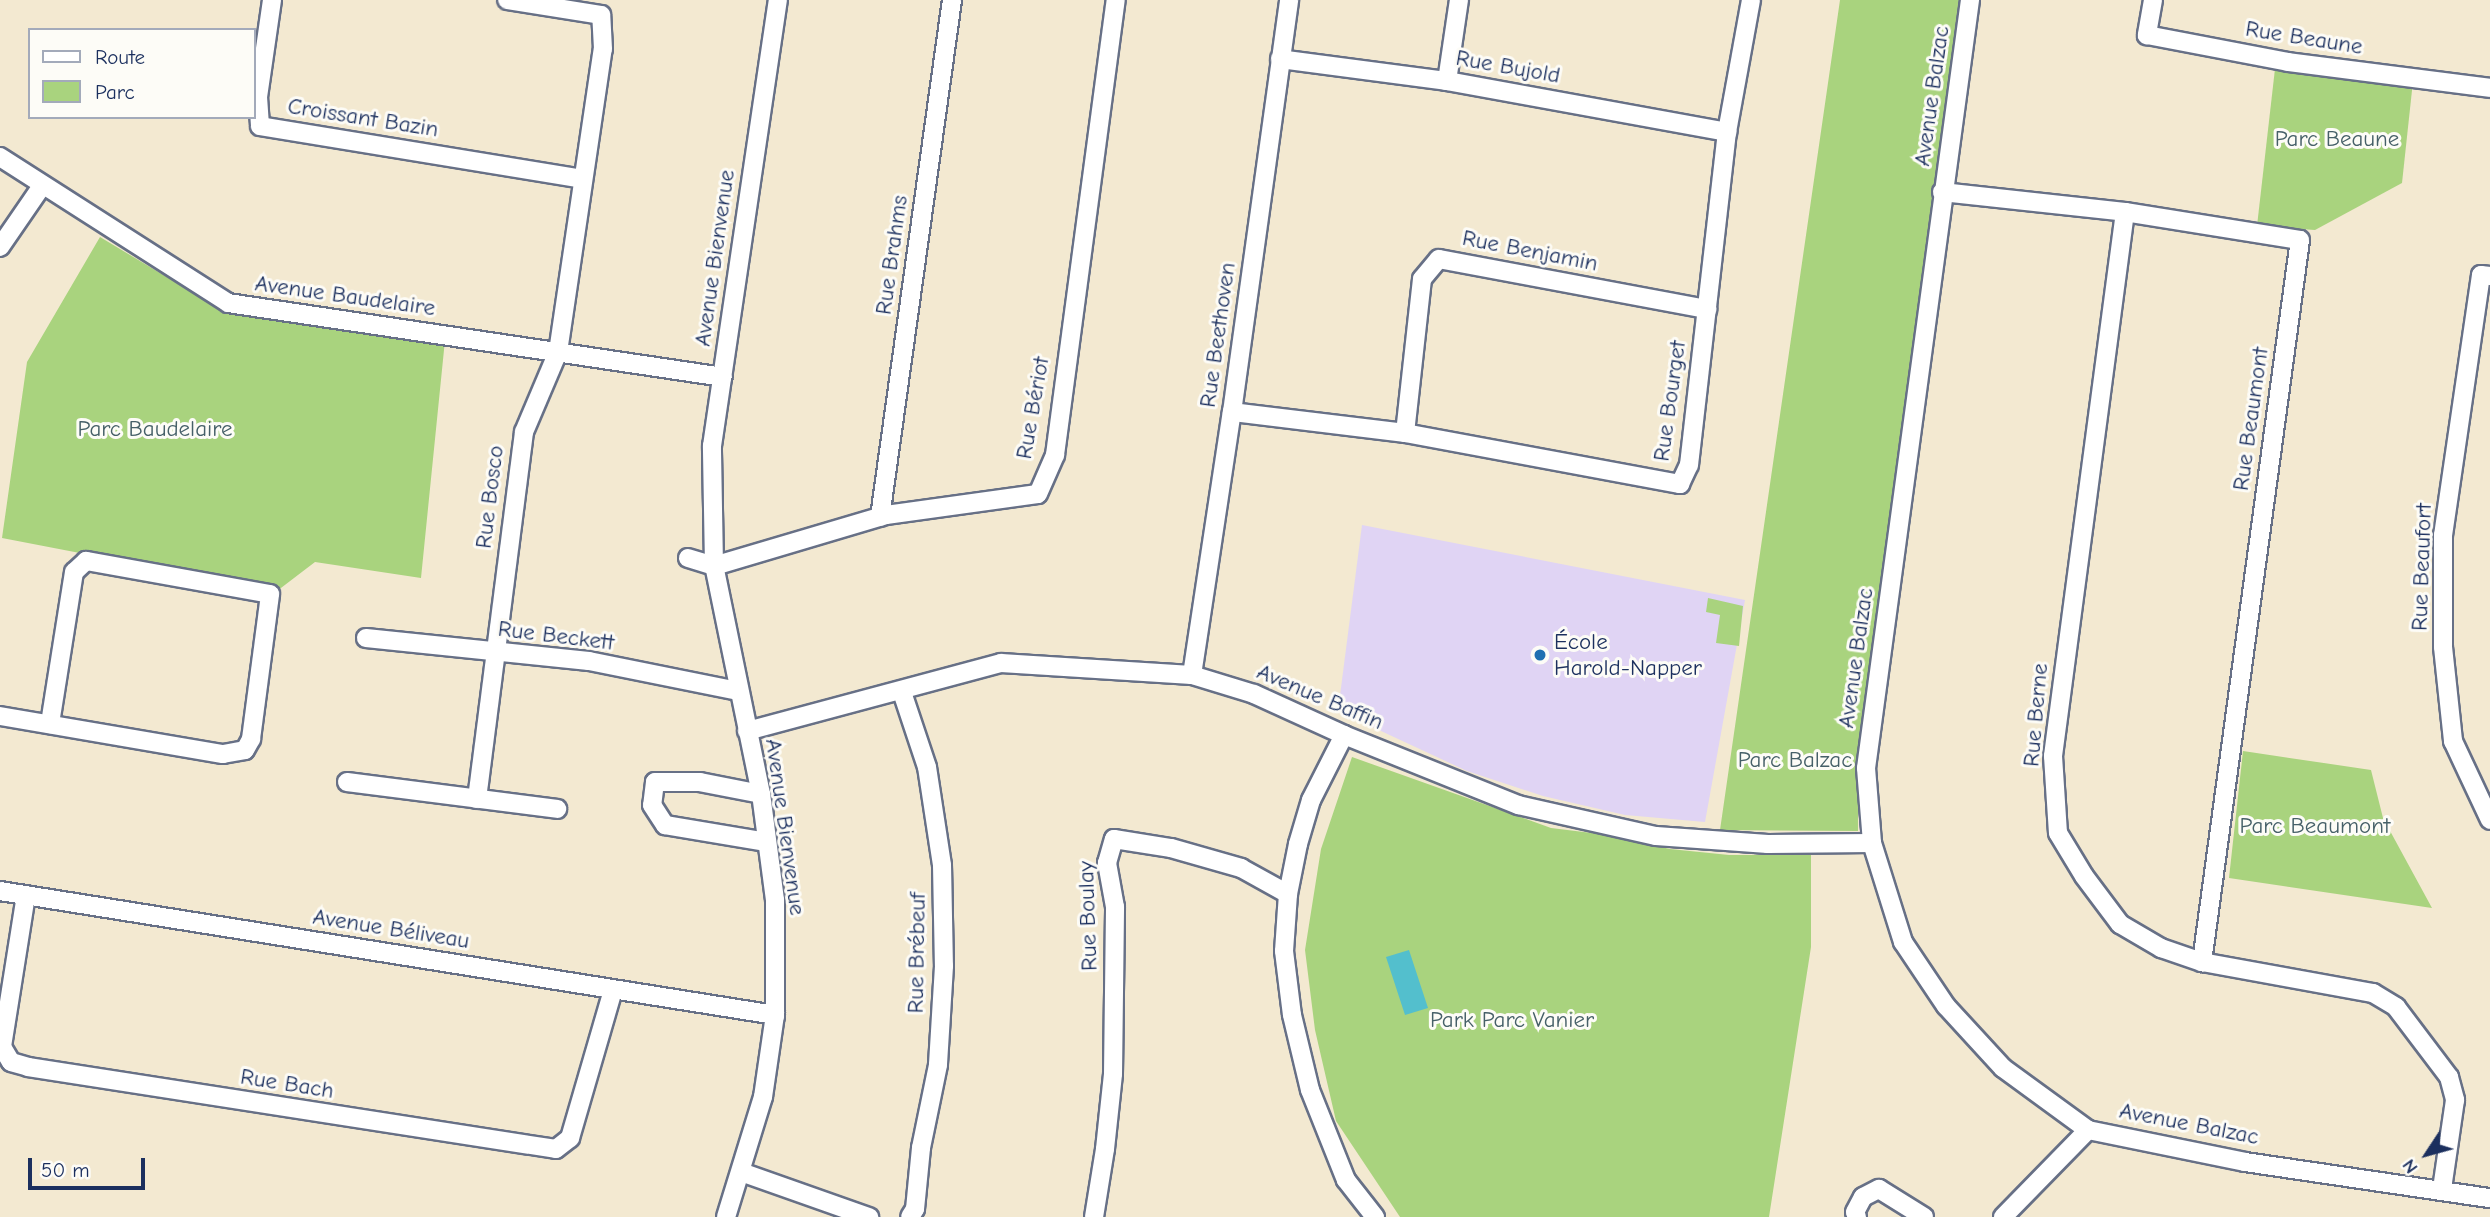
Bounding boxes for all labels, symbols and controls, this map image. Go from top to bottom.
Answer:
street label: Rue Beaune [2243,15,2365,61]
street label: Avenue Balzac [1909,24,1955,168]
legend [28,28,256,119]
street label: Rue Bujold [1454,44,1562,90]
text: Route [95,45,145,69]
text: Parc [95,80,135,104]
street label: Croissant Bazin [286,92,440,144]
park label: Parc Beaune [2275,125,2399,153]
street label: Avenue Bienvenue [689,168,741,348]
street label: Rue Brahms [870,193,914,317]
street label: Rue Benjamin [1460,224,1600,278]
street label: Rue Beethoven [1194,261,1242,409]
street label: Avenue Baudelaire [253,270,437,322]
street label: Rue Bourget [1648,339,1692,463]
street label: Rue Beaumont [2227,346,2275,492]
street label: Rue Bériot [1010,355,1056,461]
park label: Parc Baudelaire [78,415,232,443]
street label: Rue Bosco [470,444,510,550]
street label: Rue Beaufort [2406,503,2438,631]
street label: Avenue Balzac [1833,586,1879,730]
street label: Rue Beckett [496,615,616,657]
place label: École Harold-Napper [1554,628,1702,682]
marker: École Harold-Napper [1532,647,1548,663]
street label: Avenue Baffin [1253,658,1387,736]
street label: Rue Berne [2018,662,2054,768]
street label: Avenue Bienvenue [759,737,811,917]
park label: Parc Balzac [1738,746,1852,774]
park label: Parc Beaumont [2240,812,2390,840]
street label: Rue Boulay [1072,861,1104,971]
street label: Rue Brébeuf [902,892,932,1014]
street label: Avenue Béliveau [311,903,471,955]
park label: Park Parc Vanier [1430,1006,1594,1034]
street label: Rue Bach [238,1063,336,1105]
street label: Avenue Balzac [2117,1097,2261,1151]
north arrow [2392,1119,2462,1189]
scale bar [32,1144,149,1188]
text: N [2397,1155,2423,1178]
text: 50 m [41,1158,90,1182]

